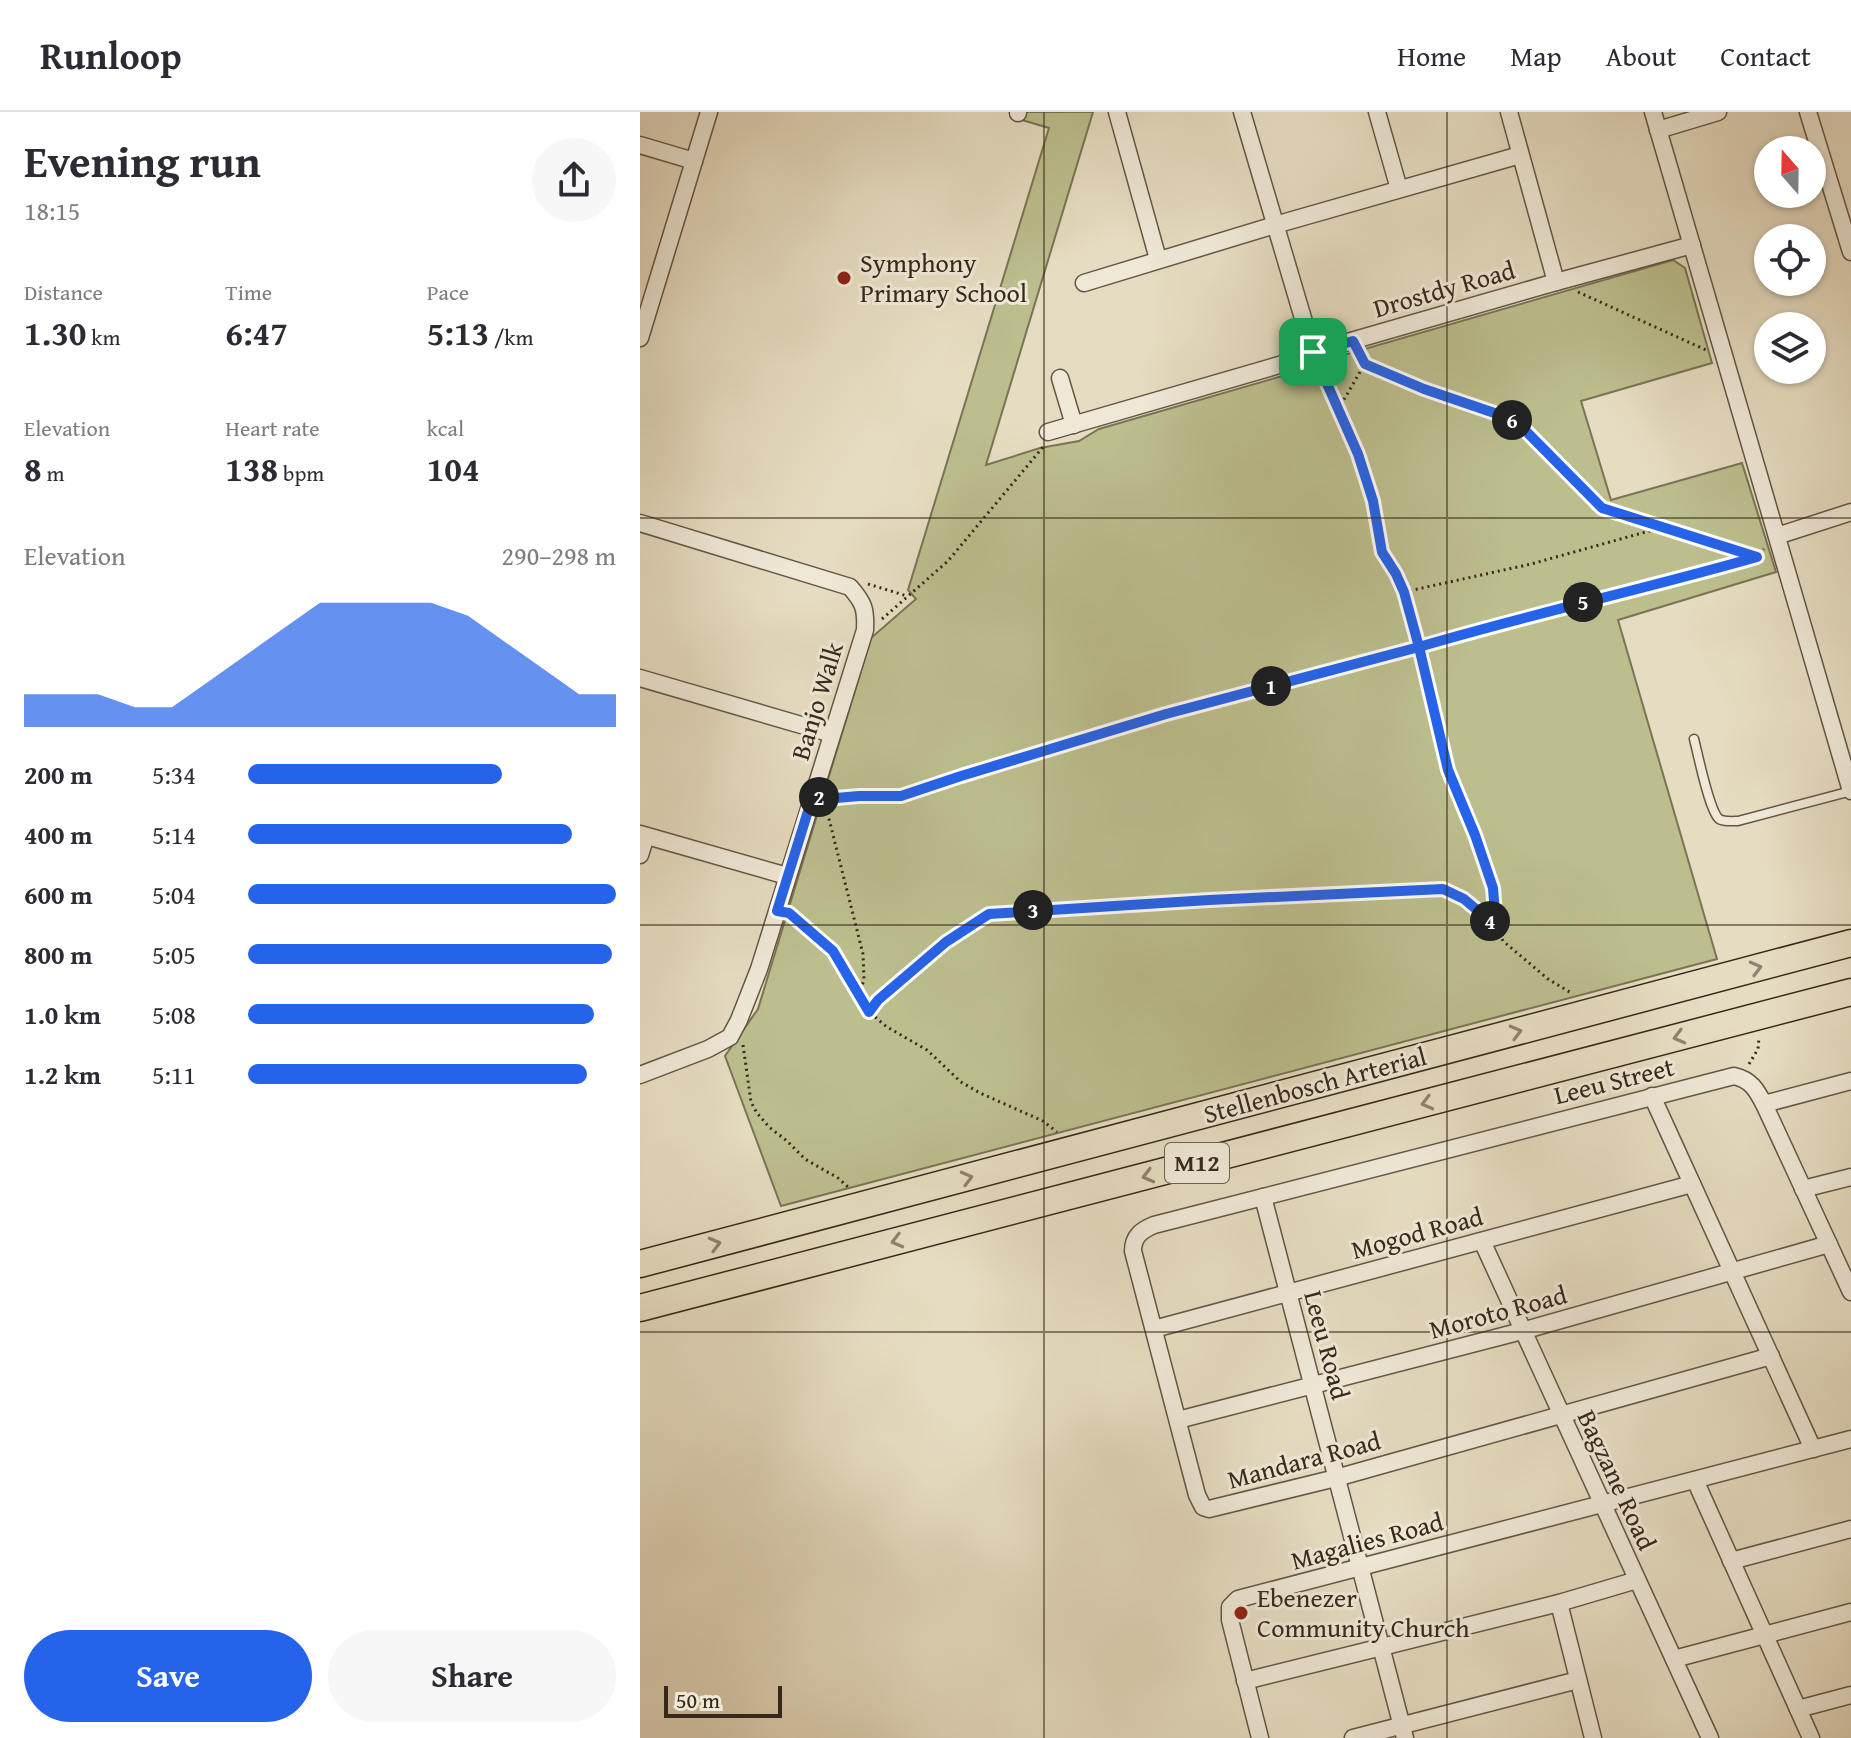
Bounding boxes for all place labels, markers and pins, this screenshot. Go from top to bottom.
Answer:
place label: Symphony Primary School [860,243,1027,312]
marker: Symphony Primary School [835,269,853,287]
pin [1279,318,1347,386]
pin: 6 [1492,400,1532,440]
pin: 5 [1563,582,1603,622]
pin: 1 [1251,666,1291,706]
pin: 2 [799,777,839,817]
pin: 3 [1013,890,1053,930]
pin: 4 [1470,901,1510,941]
place label: Ebenezer Community Church [1257,1578,1470,1647]
marker: Ebenezer Community Church [1232,1604,1250,1622]

